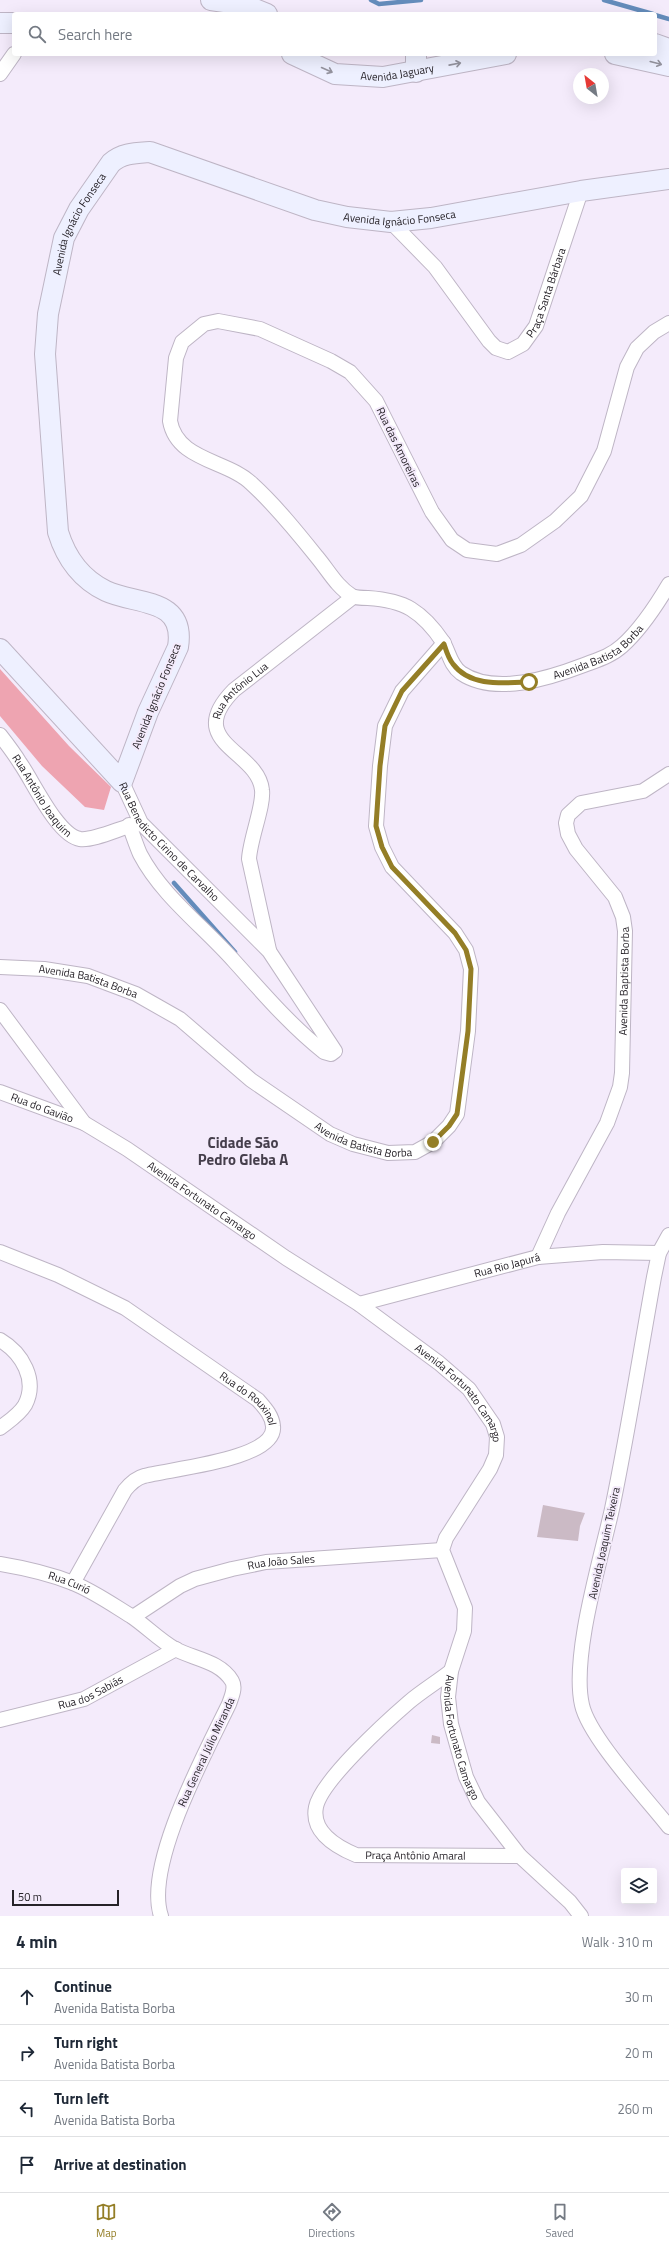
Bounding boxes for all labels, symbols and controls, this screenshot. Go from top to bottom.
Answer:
search box [12,12,657,56]
icon: search [26,23,48,45]
text: Search here [58,23,132,46]
street label: Avenida Jaguary [360,60,436,85]
one-way arrow [448,60,461,68]
one-way arrow [649,60,662,67]
one-way arrow [321,67,333,74]
north arrow [573,68,609,104]
street label: Avenida Ignácio Fonseca [48,169,110,277]
street label: Avenida Ignácio Fonseca [342,206,457,230]
street label: Praça Santa Bárbara [522,245,570,341]
street label: Rua das Amoreiras [373,404,425,490]
street label: Avenida Batista Borba [551,621,647,683]
street label: Avenida Ignácio Fonseca [127,640,185,751]
street label: Rua Antônio Lua [208,658,272,721]
route start [520,673,538,691]
street label: Rua Antônio Joaquim [9,751,75,841]
street label: Rua Benedicto Cirino de Carvalho [115,779,223,905]
street label: Avenida Baptista Borba [615,926,633,1036]
street label: Avenida Batista Borba [38,961,141,1002]
street label: Rua do Gavião [9,1089,76,1127]
street label: Avenida Batista Borba [311,1118,413,1162]
district label: Cidade São Pedro Gleba A [198,1131,288,1171]
route end [424,1133,442,1151]
street label: Avenida Fortunato Camargo [144,1157,260,1244]
street label: Rua Rio Japurá [472,1249,542,1281]
street label: Avenida Fortunato Camargo [412,1340,505,1443]
street label: Rua do Rouxinol [216,1368,281,1426]
street label: Avenida Joaquim Teixeira [584,1485,624,1600]
street label: Rua João Sales [246,1551,316,1574]
street label: Rua Curió [46,1567,94,1598]
street label: Rua dos Sabiás [56,1671,126,1713]
street label: Avenida Fortunato Camargo [440,1674,484,1803]
street label: Rua General Júlio Miranda [174,1694,239,1809]
street label: Praça Antônio Amaral [365,1847,466,1864]
map controls [621,1868,657,1904]
button: layers [621,1868,657,1904]
scale bar [12,1888,119,1907]
text: 50 m [18,1889,42,1905]
text: 4 min [16,1929,57,1955]
text: Walk · 310 m [582,1932,653,1952]
text: Continue [54,1975,112,1998]
icon: ahead [16,1986,38,2008]
text: 30 m [625,1987,653,2007]
text: Avenida Batista Borba [54,1998,175,2018]
text: Turn right [54,2031,118,2054]
icon: right [16,2042,38,2064]
text: 20 m [625,2043,653,2063]
text: Avenida Batista Borba [54,2054,175,2074]
text: Turn left [54,2087,109,2110]
icon: left [16,2098,38,2120]
text: 260 m [617,2099,653,2119]
text: Avenida Batista Borba [54,2110,175,2130]
text: Arrive at destination [54,2153,187,2176]
icon: arrive [16,2154,38,2176]
tab: Map [95,2201,117,2241]
tab: Directions [308,2201,355,2241]
tab: Saved [546,2201,574,2241]

